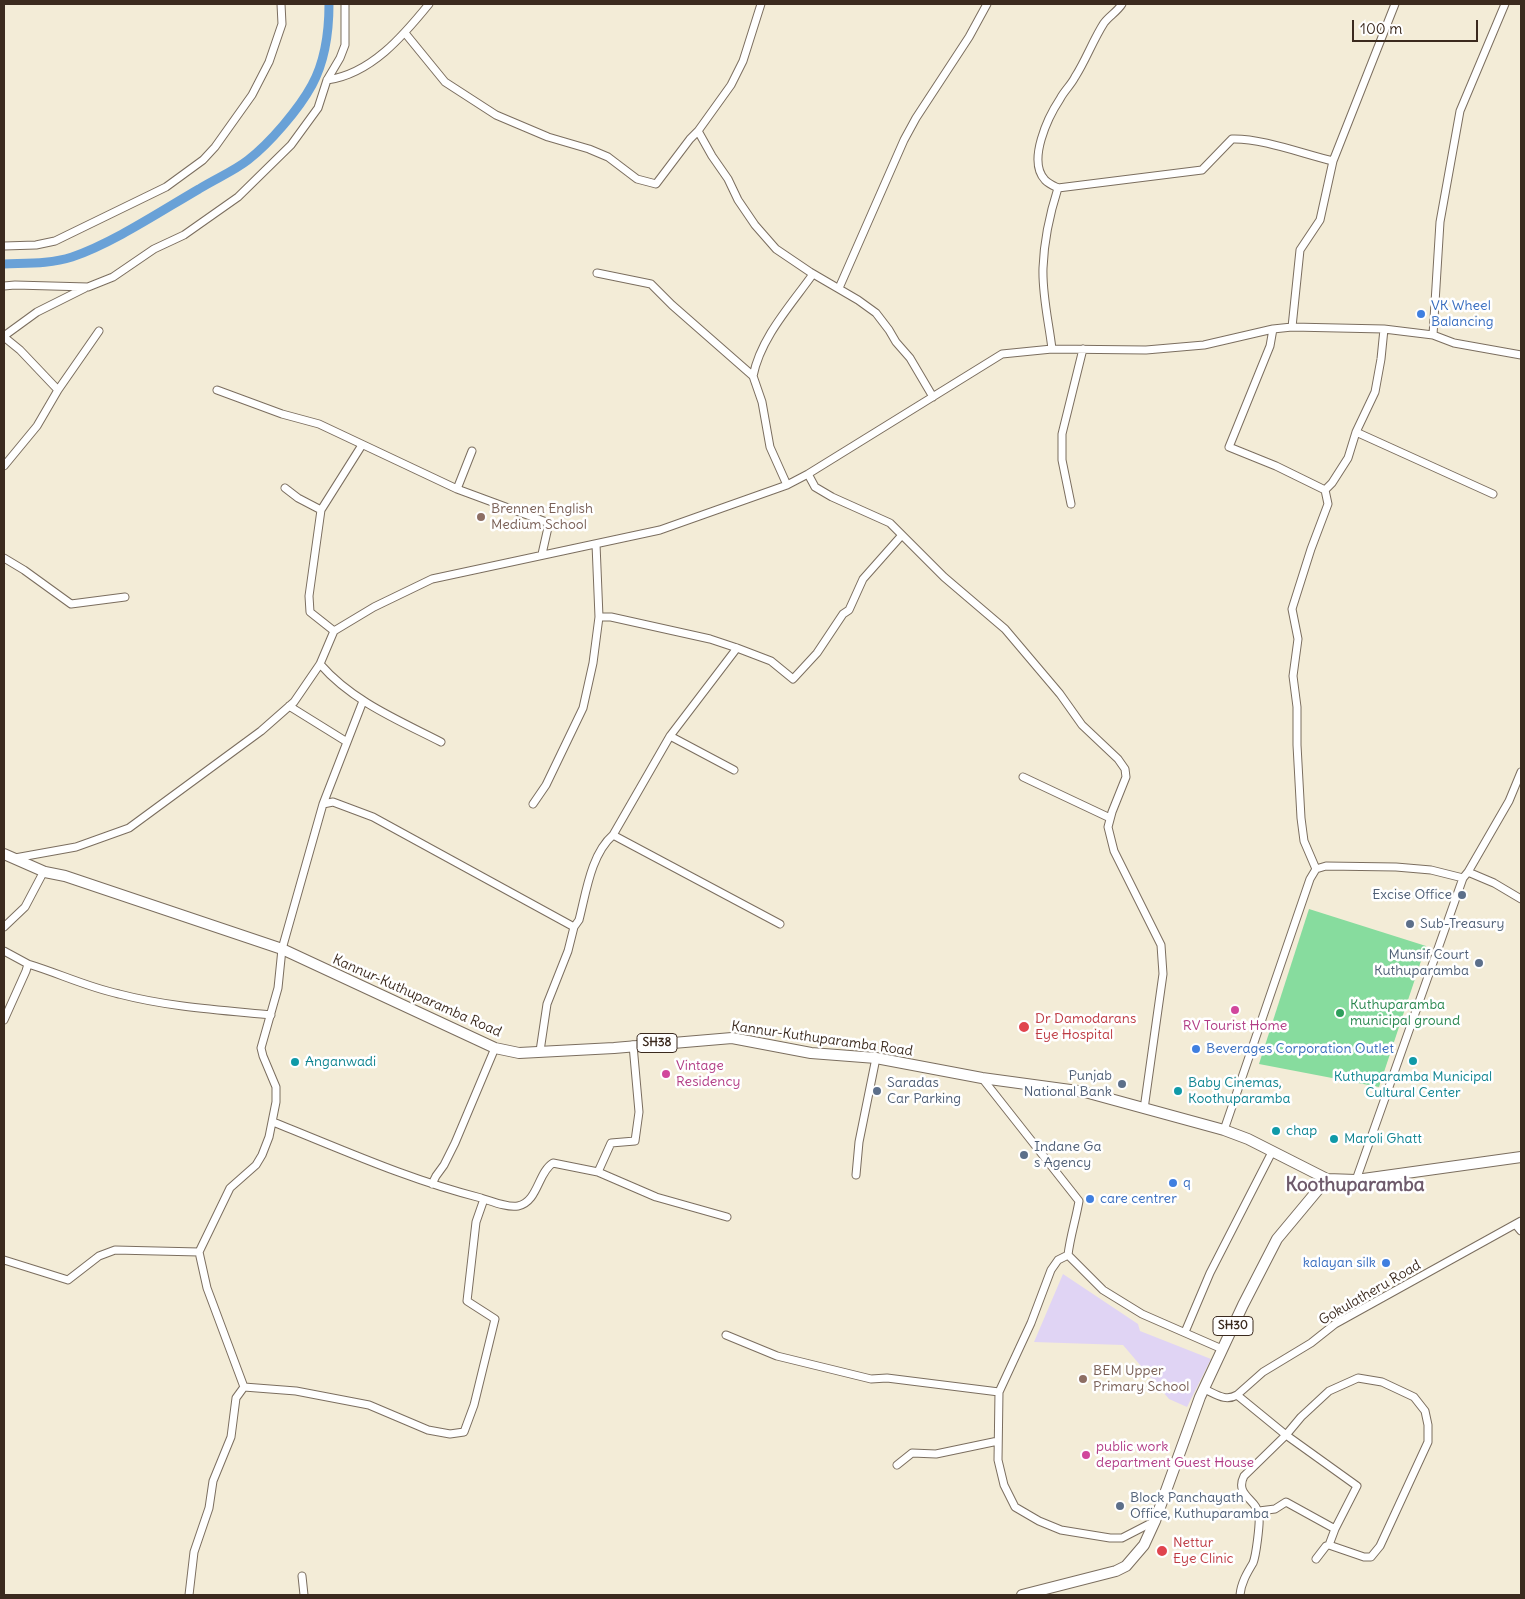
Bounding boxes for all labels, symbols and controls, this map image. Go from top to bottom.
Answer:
scale bar [1355,10,1481,42]
text: 100 m [1360,19,1402,38]
place label: VK Wheel Balancing [1431,298,1494,331]
marker: VK Wheel Balancing [1415,308,1427,320]
place label: Brennen English Medium School [491,501,593,534]
marker: Brennen English Medium School [475,511,487,523]
place label: Excise Office [1372,887,1452,903]
marker: Excise Office [1456,889,1468,901]
place label: Sub-Treasury [1420,916,1504,932]
marker: Sub-Treasury [1404,918,1416,930]
place label: Munsif Court Kuthuparamba [1374,947,1469,980]
street label: Kannur-Kuthuparamba Road [330,951,504,1041]
marker: Munsif Court Kuthuparamba [1473,957,1485,969]
place label: Kuthuparamba municipal ground [1350,997,1460,1030]
marker: RV Tourist Home [1229,1004,1241,1016]
marker: Kuthuparamba municipal ground [1334,1007,1346,1019]
place label: Dr Damodarans Eye Hospital [1035,1011,1136,1044]
street label: Kannur-Kuthuparamba Road [730,1018,914,1060]
place label: RV Tourist Home [1183,1018,1287,1034]
marker: Dr Damodarans Eye Hospital [1017,1020,1031,1034]
road number: SH38 [637,1034,677,1052]
place label: Beverages Corporation Outlet [1206,1041,1394,1057]
marker: Beverages Corporation Outlet [1190,1043,1202,1055]
place label: Anganwadi [305,1054,376,1070]
marker: Kuthuparamba Municipal Cultural Center [1407,1055,1419,1067]
marker: Anganwadi [289,1056,301,1068]
place label: Vintage Residency [676,1058,741,1090]
marker: Vintage Residency [660,1068,672,1080]
place label: Punjab National Bank [1024,1068,1112,1100]
place label: Kuthuparamba Municipal Cultural Center [1334,1069,1492,1102]
place label: Saradas Car Parking [887,1075,961,1108]
place label: Baby Cinemas, Koothuparamba [1188,1075,1291,1108]
marker: Punjab National Bank [1116,1078,1128,1090]
marker: Saradas Car Parking [871,1085,883,1097]
marker: Baby Cinemas, Koothuparamba [1172,1085,1184,1097]
place label: chap [1286,1123,1317,1139]
marker: chap [1270,1125,1282,1137]
place label: Maroli Ghatt [1344,1131,1422,1147]
marker: Maroli Ghatt [1328,1133,1340,1145]
place label: Indane Ga s Agency [1034,1139,1101,1172]
marker: Indane Ga s Agency [1018,1149,1030,1161]
place label: q [1183,1175,1191,1191]
district label: Koothuparamba [1285,1175,1425,1197]
marker: q [1167,1177,1179,1189]
place label: care centrer [1100,1191,1177,1207]
marker: care centrer [1084,1193,1096,1205]
place label: kalayan silk [1303,1255,1376,1271]
street label: Gokulatheru Road [1316,1257,1424,1329]
marker: kalayan silk [1380,1257,1392,1269]
road number: SH30 [1213,1316,1253,1335]
place label: BEM Upper Primary School [1093,1363,1189,1395]
marker: BEM Upper Primary School [1077,1373,1089,1385]
place label: public work department Guest House [1096,1439,1254,1471]
marker: public work department Guest House [1080,1449,1092,1461]
place label: Block Panchayath Office, Kuthuparamba [1130,1490,1269,1522]
marker: Block Panchayath Office, Kuthuparamba [1114,1500,1126,1512]
place label: Nettur Eye Clinic [1173,1535,1234,1568]
marker: Nettur Eye Clinic [1155,1544,1169,1558]

